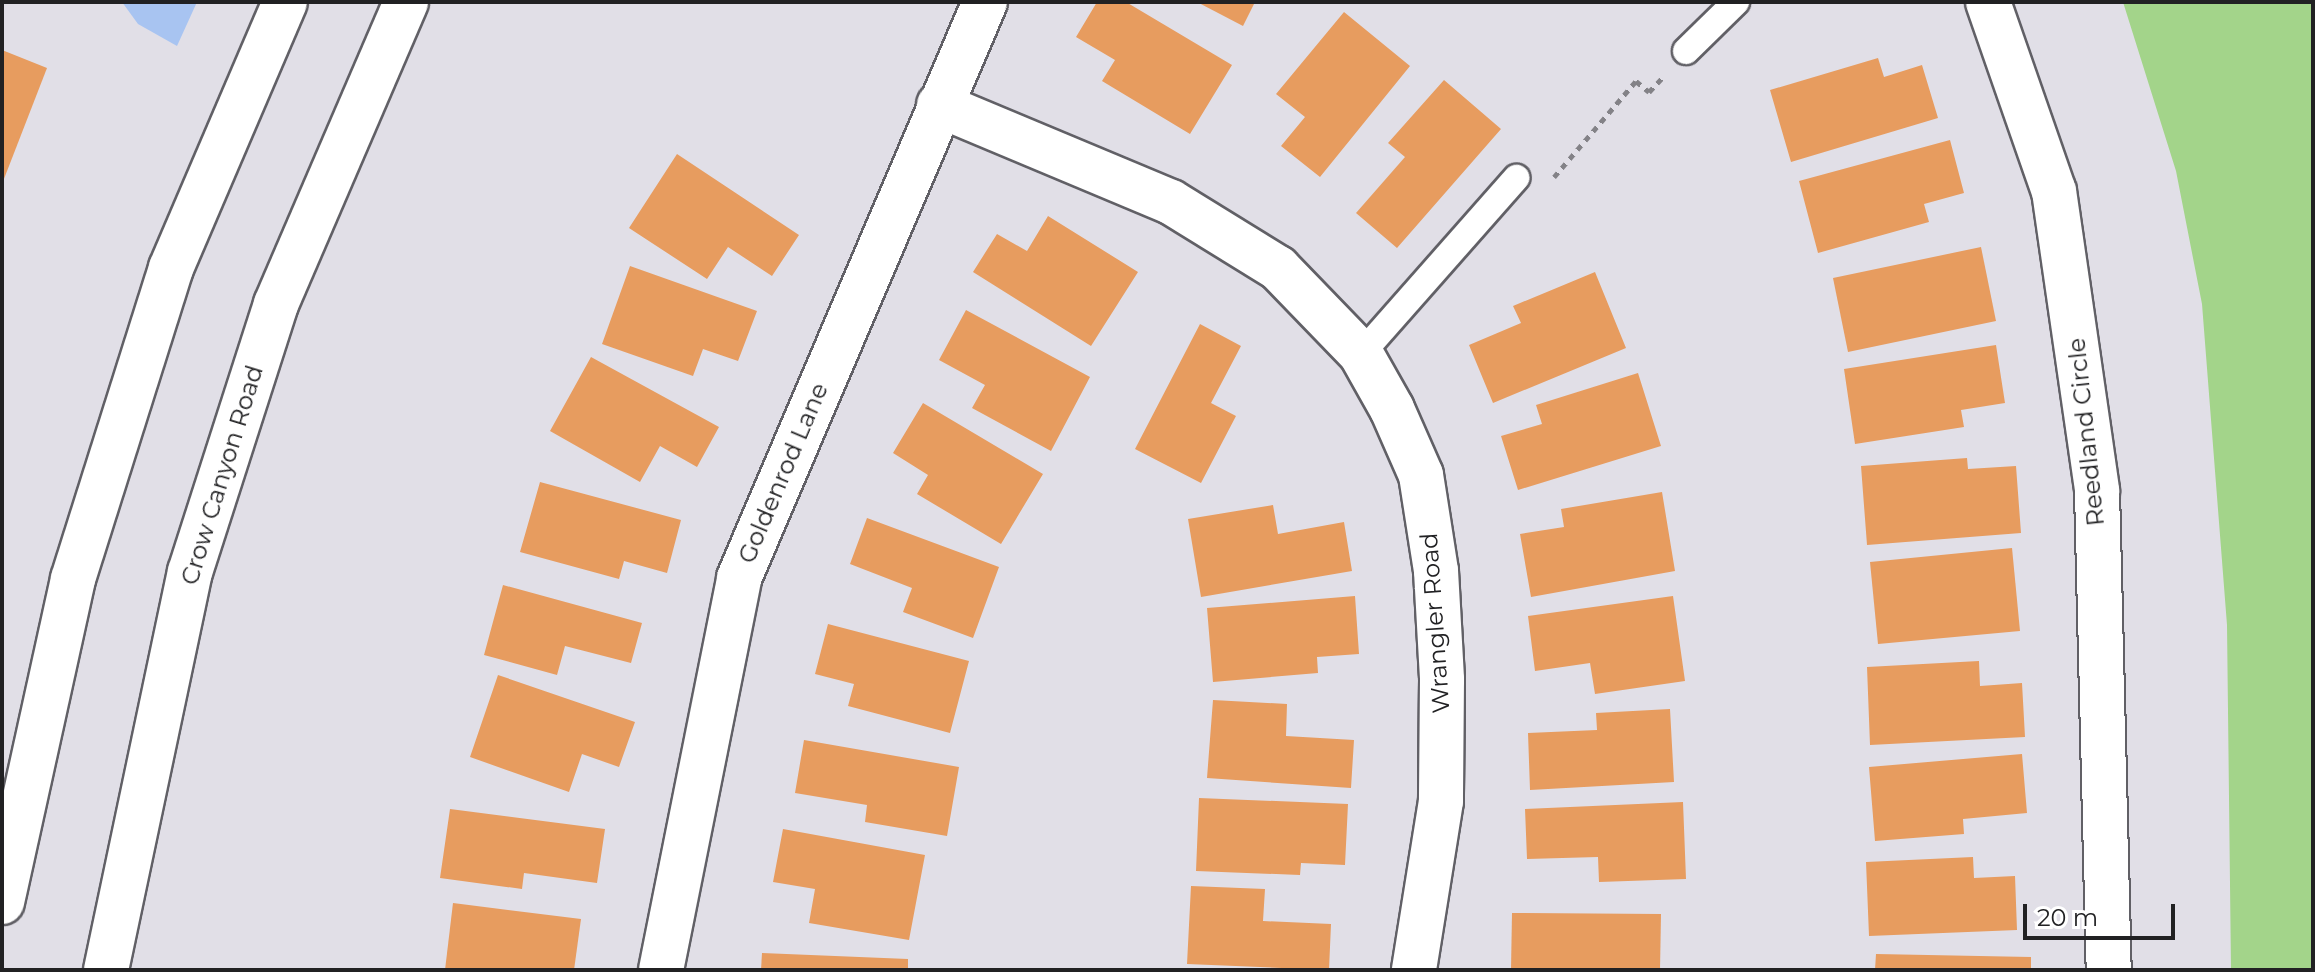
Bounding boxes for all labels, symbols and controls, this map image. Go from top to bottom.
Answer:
street label: Reedland Circle [2062,336,2110,528]
street label: Crow Canyon Road [175,362,269,588]
street label: Goldenrod Lane [732,379,834,567]
street label: Wrangler Road [1414,532,1456,714]
scale bar [2027,888,2179,938]
text: 20 m [2037,903,2098,932]

